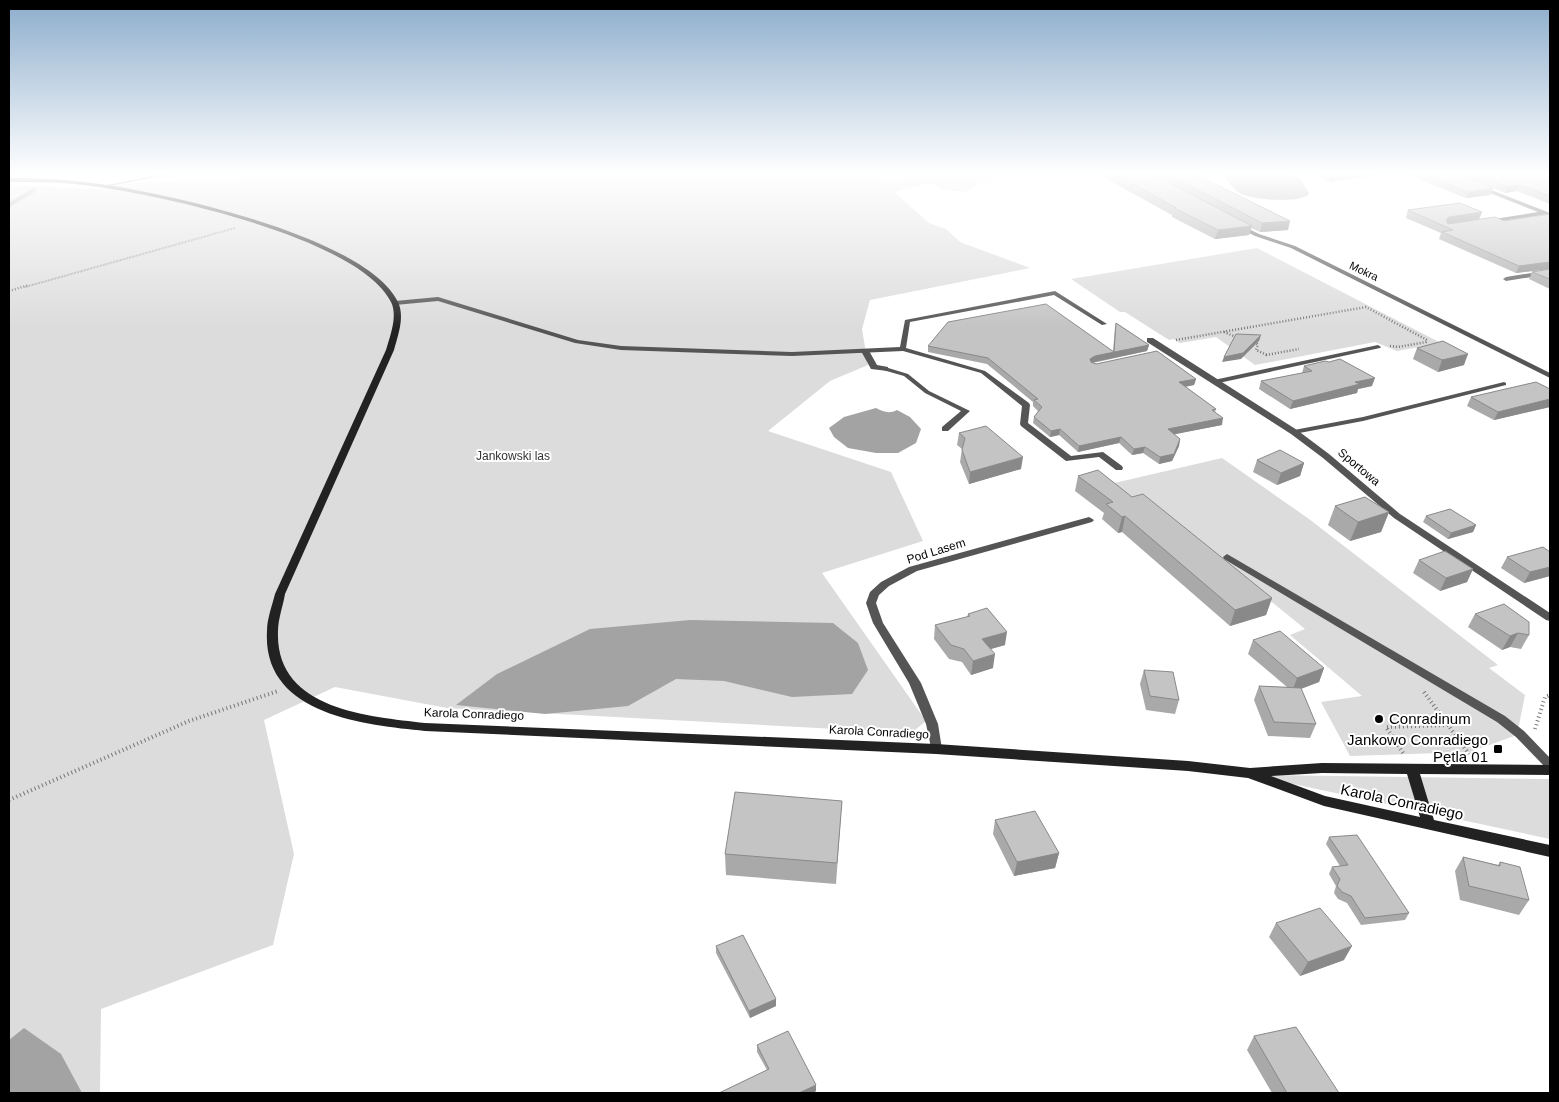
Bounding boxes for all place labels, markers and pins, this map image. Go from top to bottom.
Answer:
place label: Conradinum [1389,710,1471,727]
marker: Conradinum [1373,713,1385,725]
place label: Jankowo Conradiego Pętla 01 [1347,731,1488,765]
marker: Jankowo Conradiego Pętla 01 [1492,743,1504,755]

